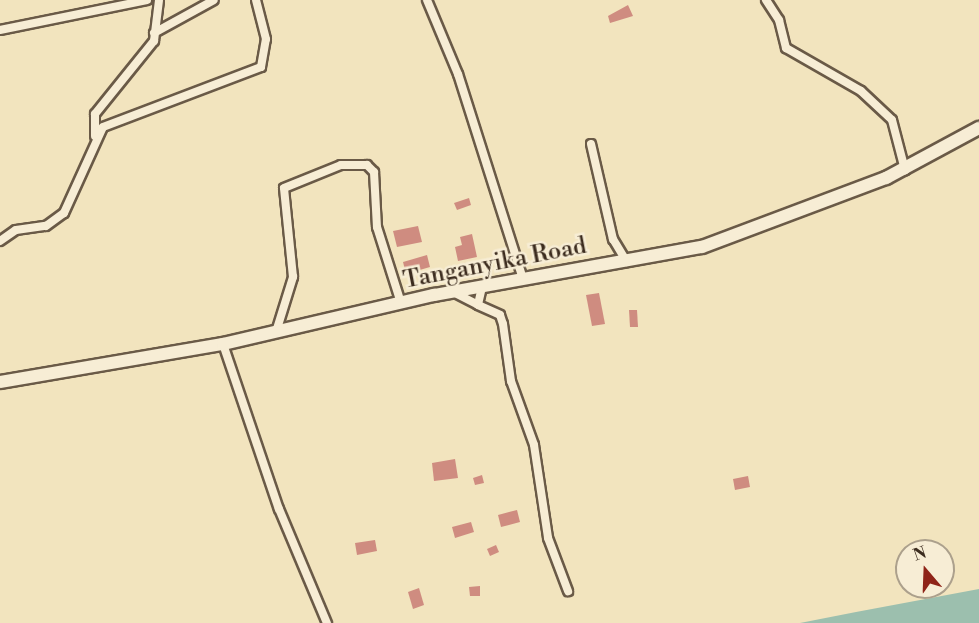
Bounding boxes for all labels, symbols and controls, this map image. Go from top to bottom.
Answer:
street label: Tanganyika Road [401,232,589,296]
north arrow [895,539,955,599]
text: N [911,542,929,565]

